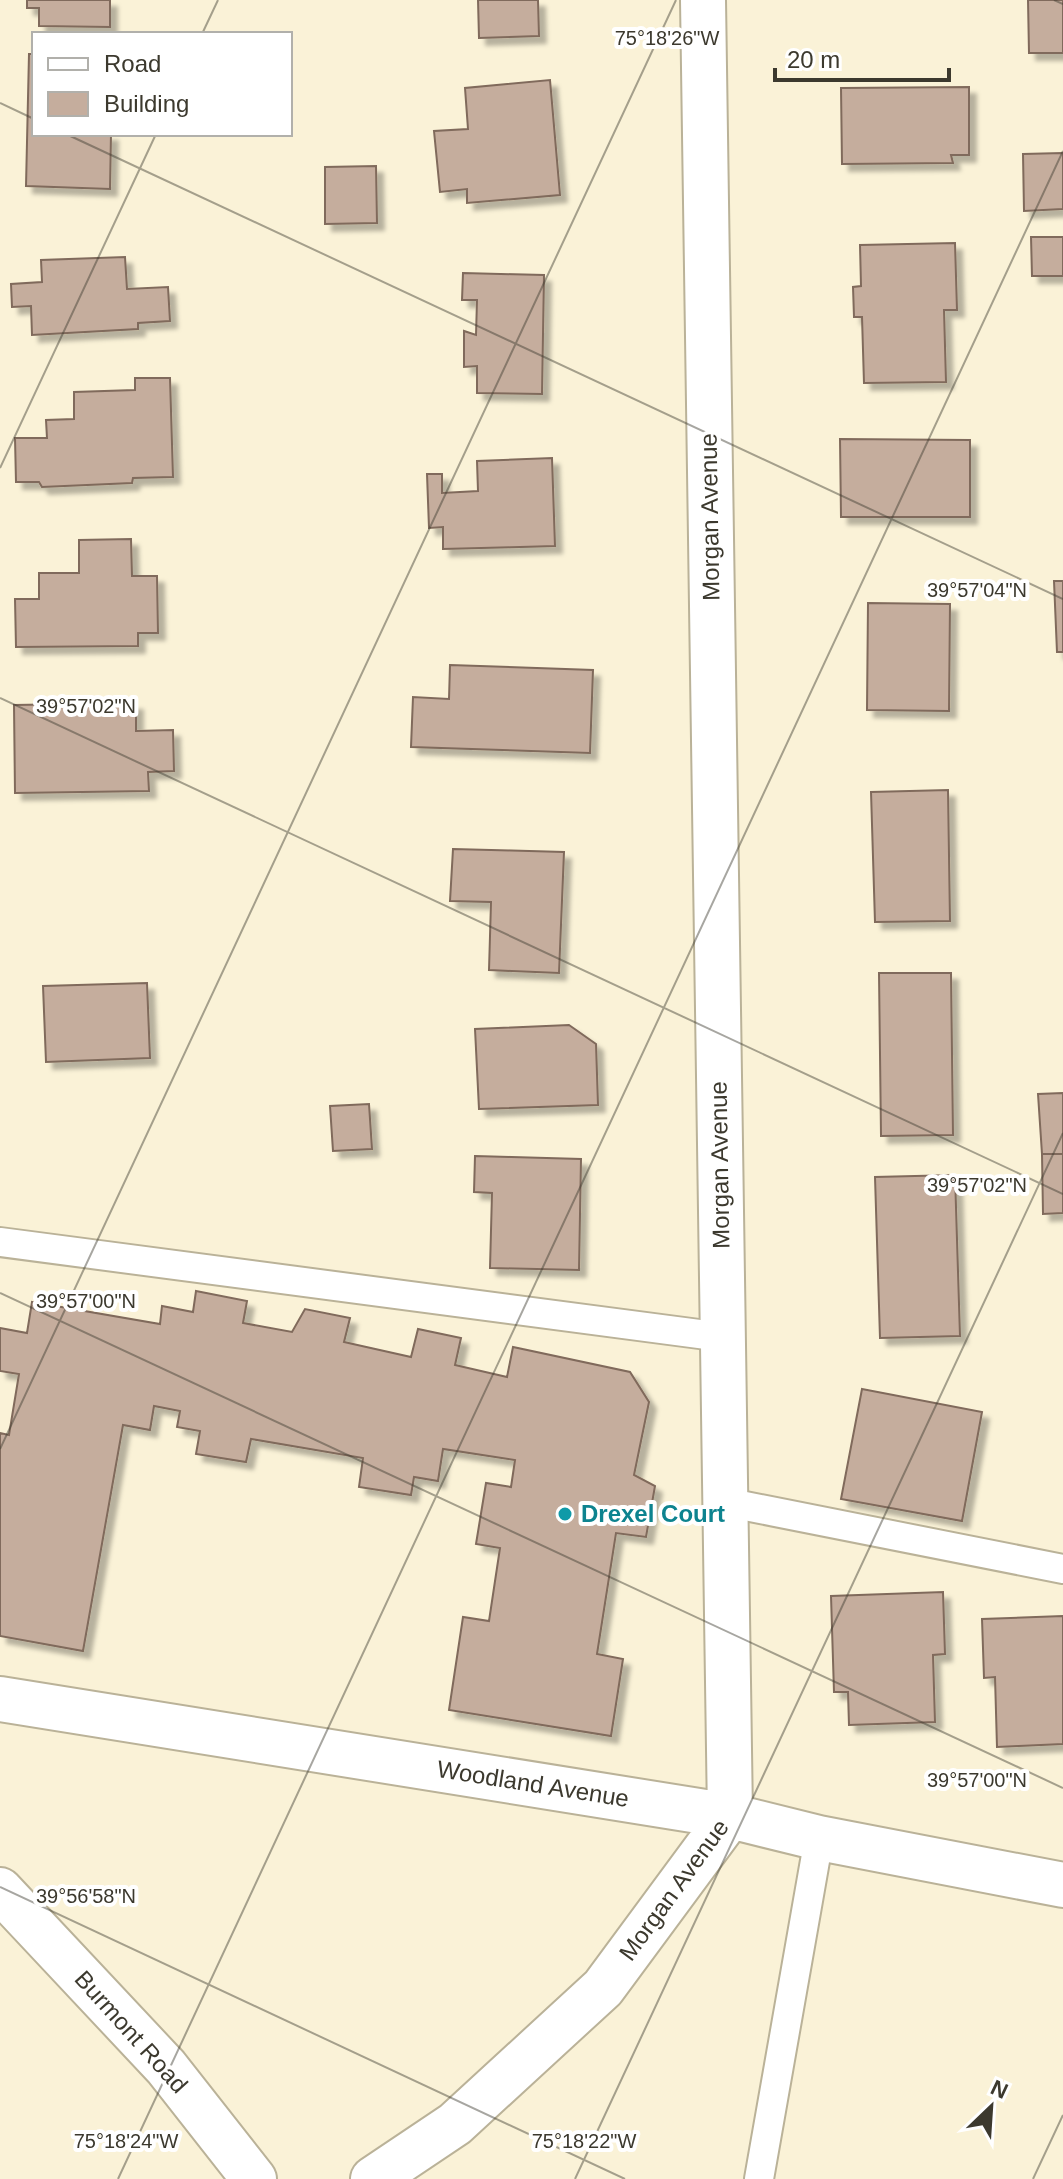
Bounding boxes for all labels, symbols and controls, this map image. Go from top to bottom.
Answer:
text: 75°18'26"W [615,27,719,49]
legend [32,32,292,136]
scale bar [775,32,949,82]
text: 20 m [787,46,840,73]
text: Road [104,50,161,77]
text: Building [104,90,189,117]
street label: Morgan Avenue [695,433,724,601]
text: 39°57'04"N [927,579,1027,601]
text: 39°57'02"N [36,695,136,717]
street label: Morgan Avenue [705,1081,734,1249]
text: 39°57'02"N [927,1174,1027,1196]
text: 39°57'00"N [36,1290,136,1312]
place label: Drexel Court [581,1500,725,1527]
marker: Drexel Court [556,1505,574,1523]
street label: Woodland Avenue [435,1755,631,1812]
text: 39°57'00"N [927,1769,1027,1791]
street label: Morgan Avenue [613,1814,734,1965]
text: 39°56'58"N [36,1885,136,1907]
street label: Burmont Road [70,1965,193,2098]
north arrow [951,2067,1031,2147]
text: N [987,2075,1012,2104]
text: 75°18'24"W [74,2130,178,2152]
text: 75°18'22"W [532,2130,636,2152]

